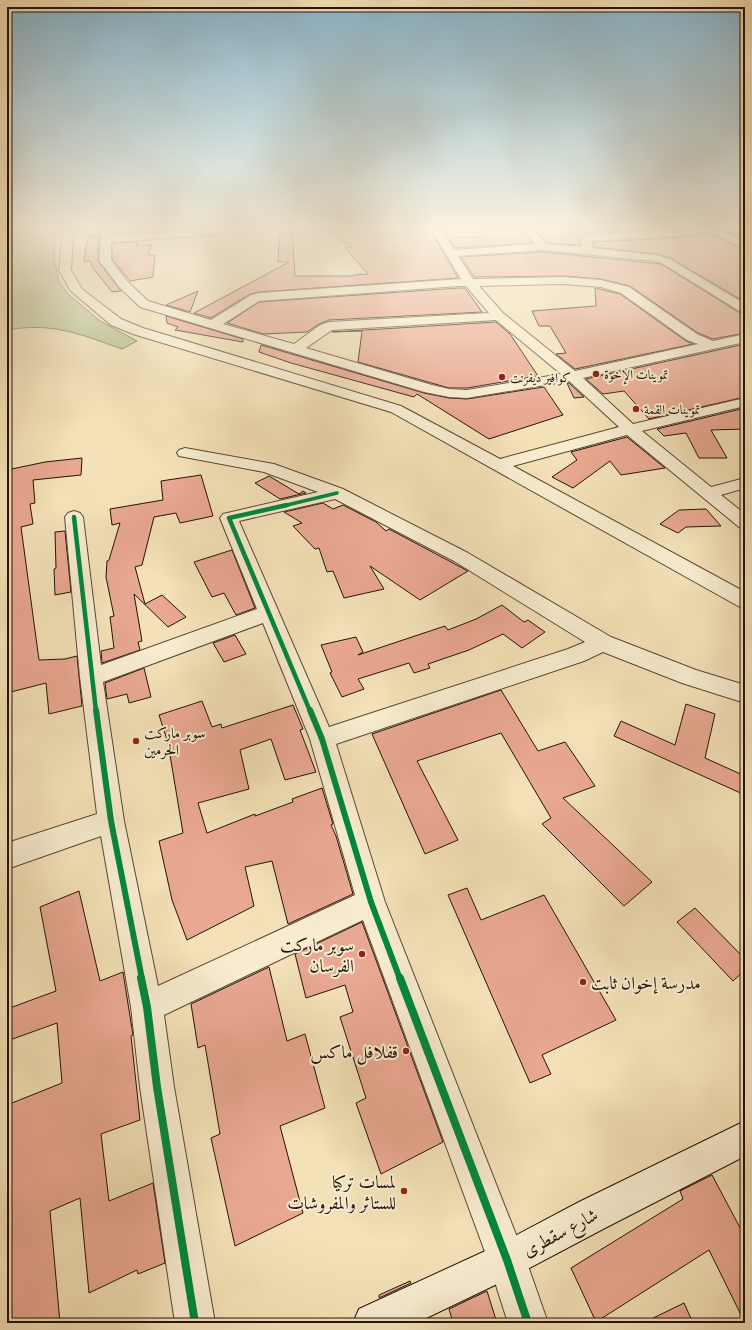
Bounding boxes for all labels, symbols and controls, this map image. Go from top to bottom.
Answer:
place label: تموينات الإخوة [604,365,668,385]
place label: كوافير ديفرنت [510,368,571,387]
marker: تموينات الإخوة [591,369,601,379]
marker: كوافير ديفرنت [497,372,507,382]
place label: تموينات القمة [644,400,700,419]
marker: تموينات القمة [631,404,641,414]
place label: سوبر ماركت الحرمين [144,722,206,760]
marker: سوبر ماركت الحرمين [131,736,141,746]
place label: سوبر ماركت الفرسان [280,931,354,979]
marker: سوبر ماركت الفرسان [357,949,367,959]
place label: مدرسة إخوان ثابت [591,969,701,996]
marker: مدرسة إخوان ثابت [578,977,588,987]
place label: قفلافل ماكس [310,1038,398,1065]
marker: قفلافل ماكس [401,1046,411,1056]
place label: لمسات تركيا للستائر والمفروشات [287,1168,396,1216]
marker: لمسات تركيا للستائر والمفروشات [399,1186,409,1196]
street label: شارع سقطرى [517,1201,604,1265]

